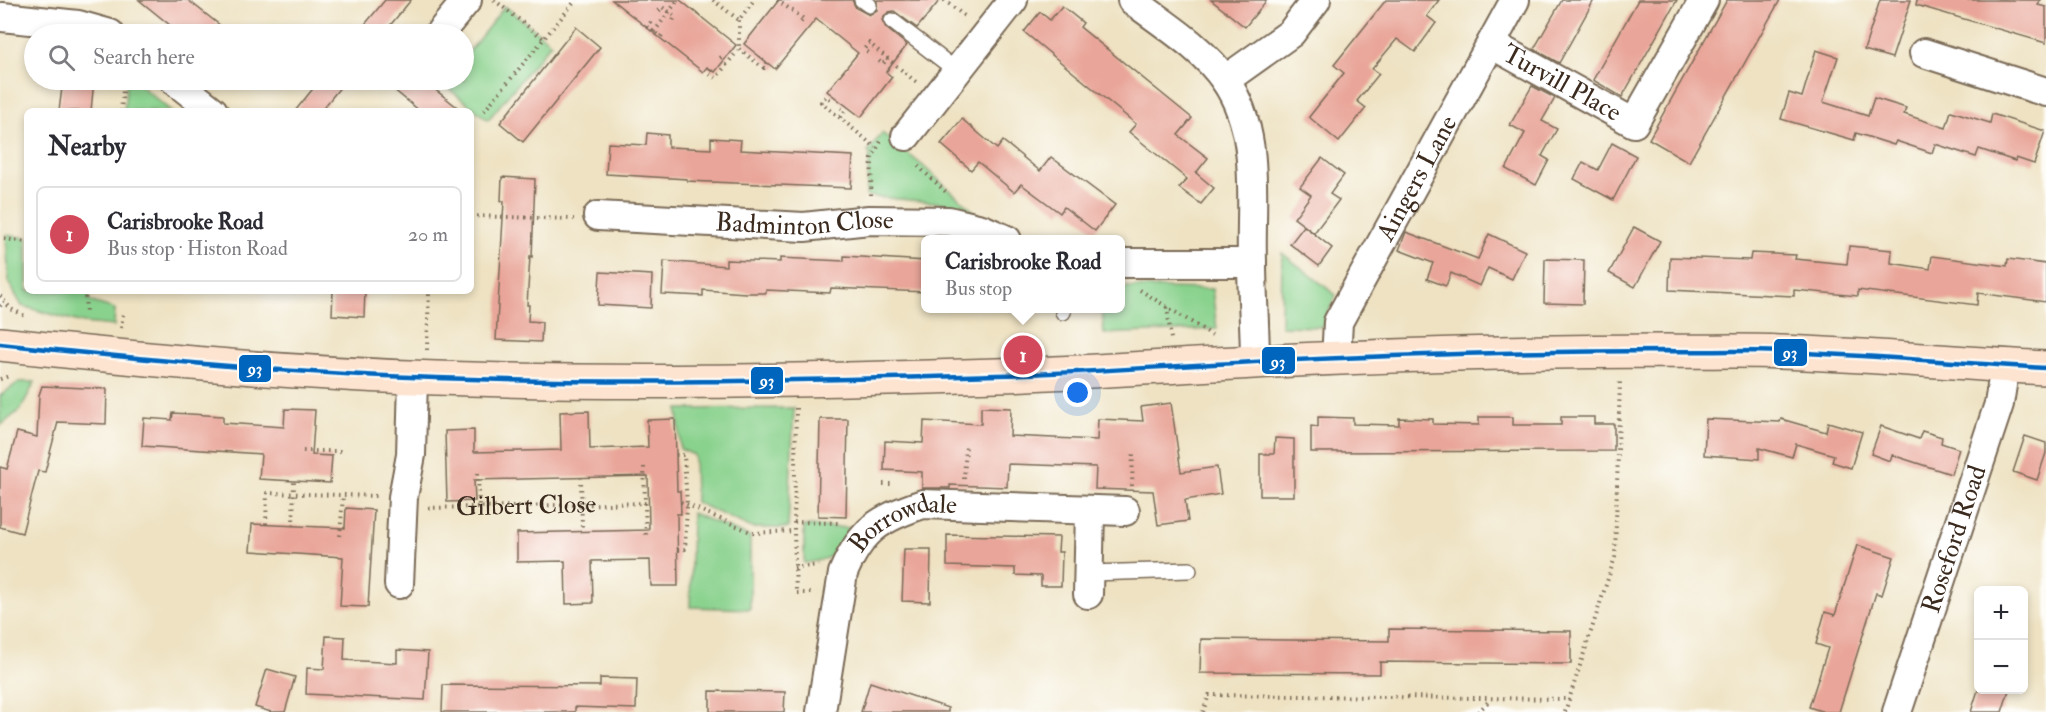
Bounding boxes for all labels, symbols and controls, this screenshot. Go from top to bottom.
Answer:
search box [24,24,474,90]
street label: Turvill Place [1497,37,1627,129]
icon: search [45,41,78,74]
text: Search here [93,43,195,71]
street label: Aingers Lane [1369,110,1464,248]
text: Nearby [48,131,126,163]
street label: Badminton Close [715,204,894,243]
text: Carisbrooke Road [107,208,264,236]
text: 1 [66,222,73,247]
text: 20 m [408,222,448,247]
popup [921,235,1125,313]
text: Bus stop · Histon Road [107,236,288,261]
text: Carisbrooke Road [945,248,1101,276]
text: Bus stop [945,276,1012,301]
pin: 1 [1004,332,1042,378]
line badge: 93 [1773,338,1808,367]
text: 93 [1781,343,1797,363]
line badge: 93 [1261,346,1296,375]
text: 93 [1269,352,1285,372]
line badge: 93 [238,354,272,383]
text: 93 [246,359,262,379]
line badge: 93 [750,366,784,395]
text: 93 [758,371,774,391]
your location [1063,378,1092,407]
street label: Roseford Road [1915,461,1994,617]
street label: Borrowdale [842,487,958,559]
street label: Gilbert Close [455,488,597,523]
map controls [1974,586,2028,694]
button: + [1974,586,2028,640]
button: − [1974,640,2028,694]

